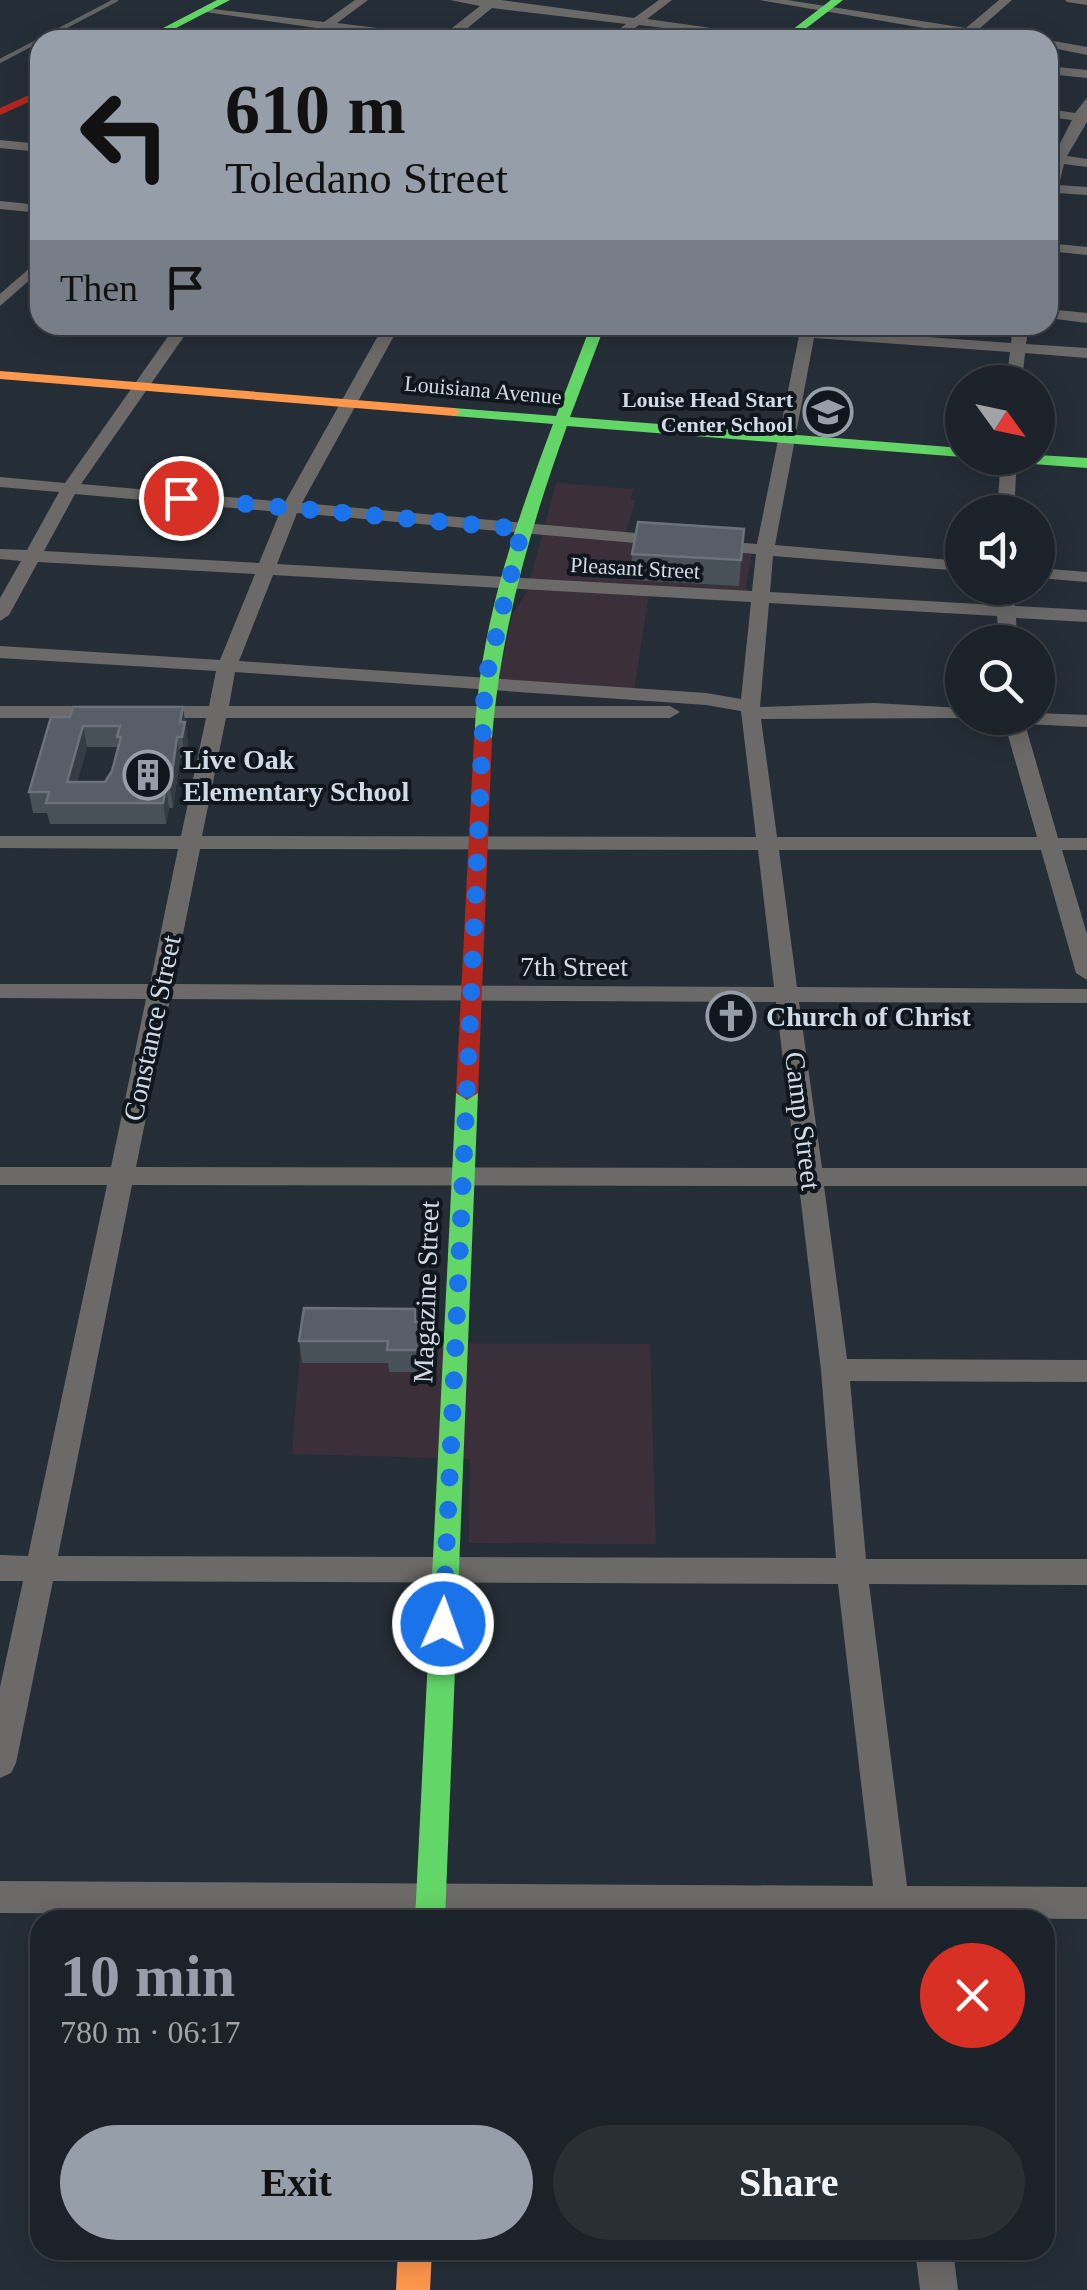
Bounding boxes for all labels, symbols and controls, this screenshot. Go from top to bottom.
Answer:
icon: left [60,70,190,200]
text: 610 m [225,71,406,148]
text: Toledano Street [225,153,508,203]
icon: arrive [158,260,213,315]
text: Then [60,267,138,309]
north arrow [945,365,1055,475]
map controls [945,365,1055,735]
street label: Louisiana Avenue [403,371,563,409]
school or university icon: Louise Head Start Center School [802,386,854,438]
place label: Louise Head Start Center School [622,387,794,437]
pin [139,456,224,541]
icon: arrive [154,471,209,526]
button: sound [945,495,1055,605]
street label: Pleasant Street [569,552,701,584]
button: search [945,625,1055,735]
place label: Live Oak Elementary School [183,744,410,807]
building icon: Live Oak Elementary School [122,749,174,801]
street label: Constance Street [117,932,187,1124]
street label: 7th Street [520,951,628,982]
church icon: Church of Christ [705,990,757,1042]
place label: Church of Christ [766,1001,972,1032]
street label: Camp Street [779,1050,827,1192]
street label: Magazine Street [407,1200,445,1384]
position arrow [391,1572,495,1676]
text: 10 min [60,1943,235,2009]
button: close [920,1943,1025,2048]
text: 780 m · 06:17 [60,2014,240,2050]
button: Exit [60,2125,533,2240]
button: Share [553,2125,1025,2240]

